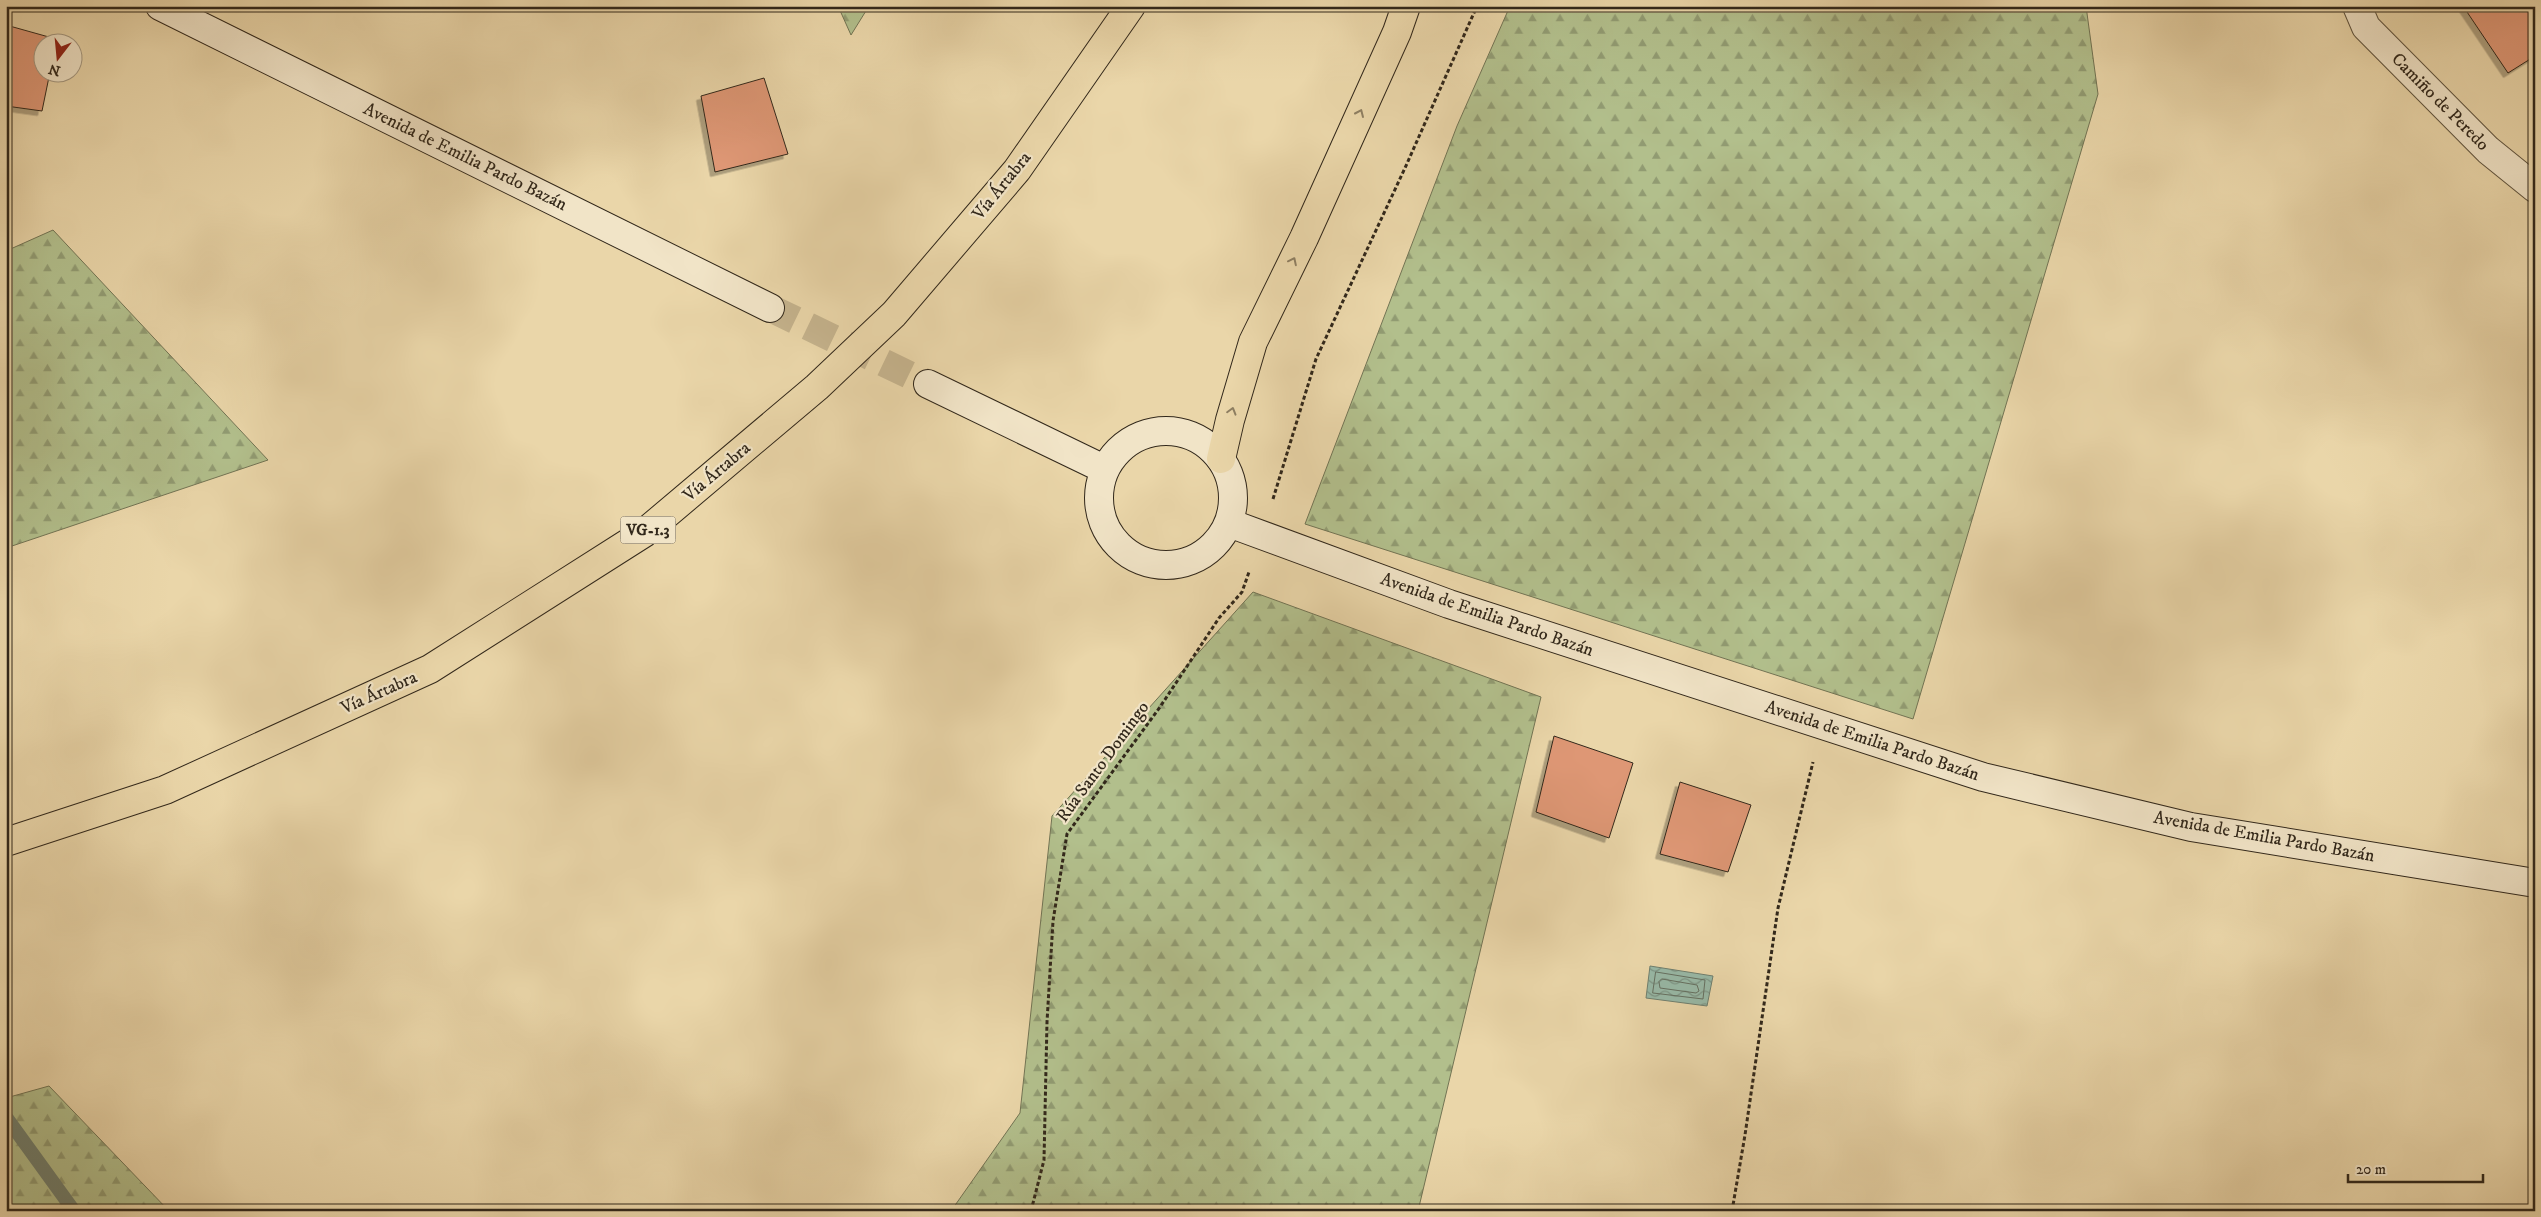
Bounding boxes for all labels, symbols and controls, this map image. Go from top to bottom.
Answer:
north arrow [32,32,82,82]
street label: Camiño de Peredo [2386,48,2494,156]
text: N [46,59,63,80]
street label: Avenida de Emilia Pardo Bazán [360,98,571,216]
one-way arrow [1354,109,1365,118]
street label: Vía Ártabra [966,147,1036,225]
one-way arrow [1287,257,1297,266]
one-way arrow [1227,408,1237,416]
street label: Vía Ártabra [677,436,755,507]
road number: VG-1.3 [620,516,676,544]
street label: Avenida de Emilia Pardo Bazán [1378,568,1597,662]
street label: Vía Ártabra [336,665,421,720]
street label: Avenida de Emilia Pardo Bazán [1762,696,1982,786]
street label: Rúa Santo Domingo [1052,697,1154,827]
street label: Avenida de Emilia Pardo Bazán [2152,807,2377,867]
scale bar [2348,1152,2484,1184]
text: 20 m [2356,1160,2386,1179]

